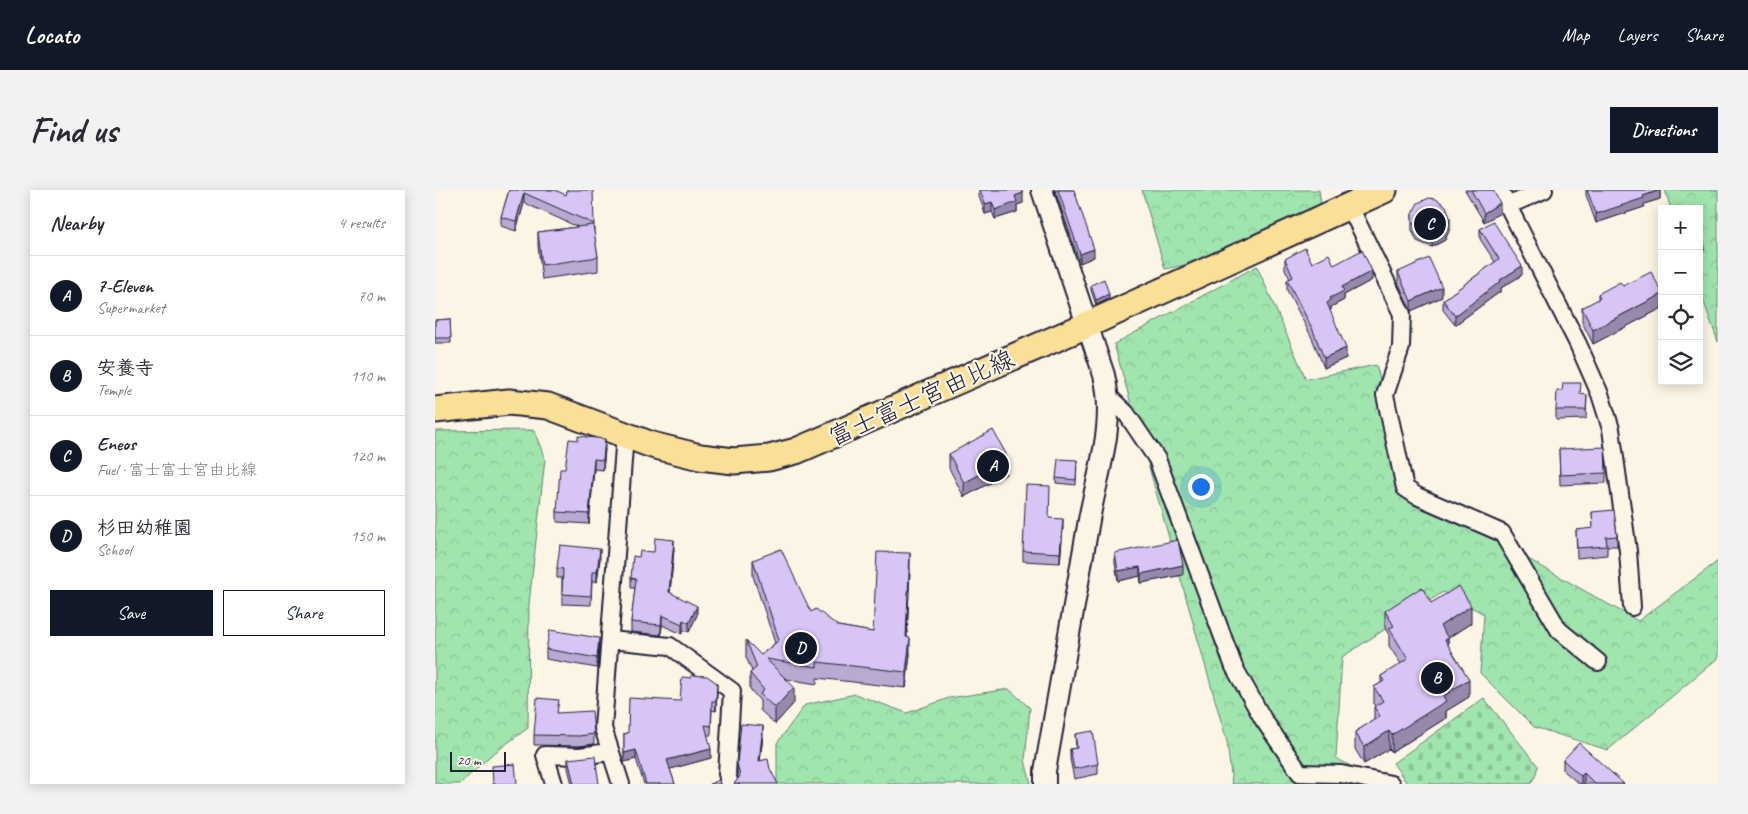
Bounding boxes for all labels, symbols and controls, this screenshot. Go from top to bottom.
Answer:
text: Locato [25,20,79,50]
text: Map [1562,24,1590,46]
text: Layers [1618,24,1657,46]
text: Share [1685,24,1723,46]
button: Directions [1610,107,1718,153]
text: Find us [30,108,117,153]
pin: C [1414,205,1446,243]
map controls [1658,205,1703,385]
button: + [1658,205,1703,250]
text: Nearby [50,210,103,236]
text: 4 results [338,213,385,233]
button: − [1658,250,1703,295]
text: 7-Eleven [97,274,153,298]
text: A [62,286,70,306]
text: 70 m [358,286,385,306]
button: locate [1658,295,1703,340]
text: Supermarket [97,298,165,318]
button: layers [1658,340,1703,385]
street label: 富士富士宮由比線 [824,343,1019,453]
text: 安養寺 [97,356,154,380]
text: B [62,366,70,386]
text: 110 m [351,366,385,386]
text: Temple [97,380,131,400]
text: Eneos [97,432,136,456]
text: C [62,446,70,466]
text: 120 m [351,446,385,466]
pin: A [977,447,1009,485]
text: Fuel · 富士富士宮由比線 [97,460,257,480]
your location [1188,474,1214,500]
text: 杉田幼稚園 [97,516,192,540]
text: D [61,526,71,546]
text: 150 m [351,526,385,546]
text: School [97,540,131,560]
button: Save [50,590,213,636]
button: Share [223,590,385,636]
pin: D [785,629,817,667]
pin: B [1421,659,1453,697]
scale bar [450,749,506,772]
text: 20 m [457,752,481,769]

